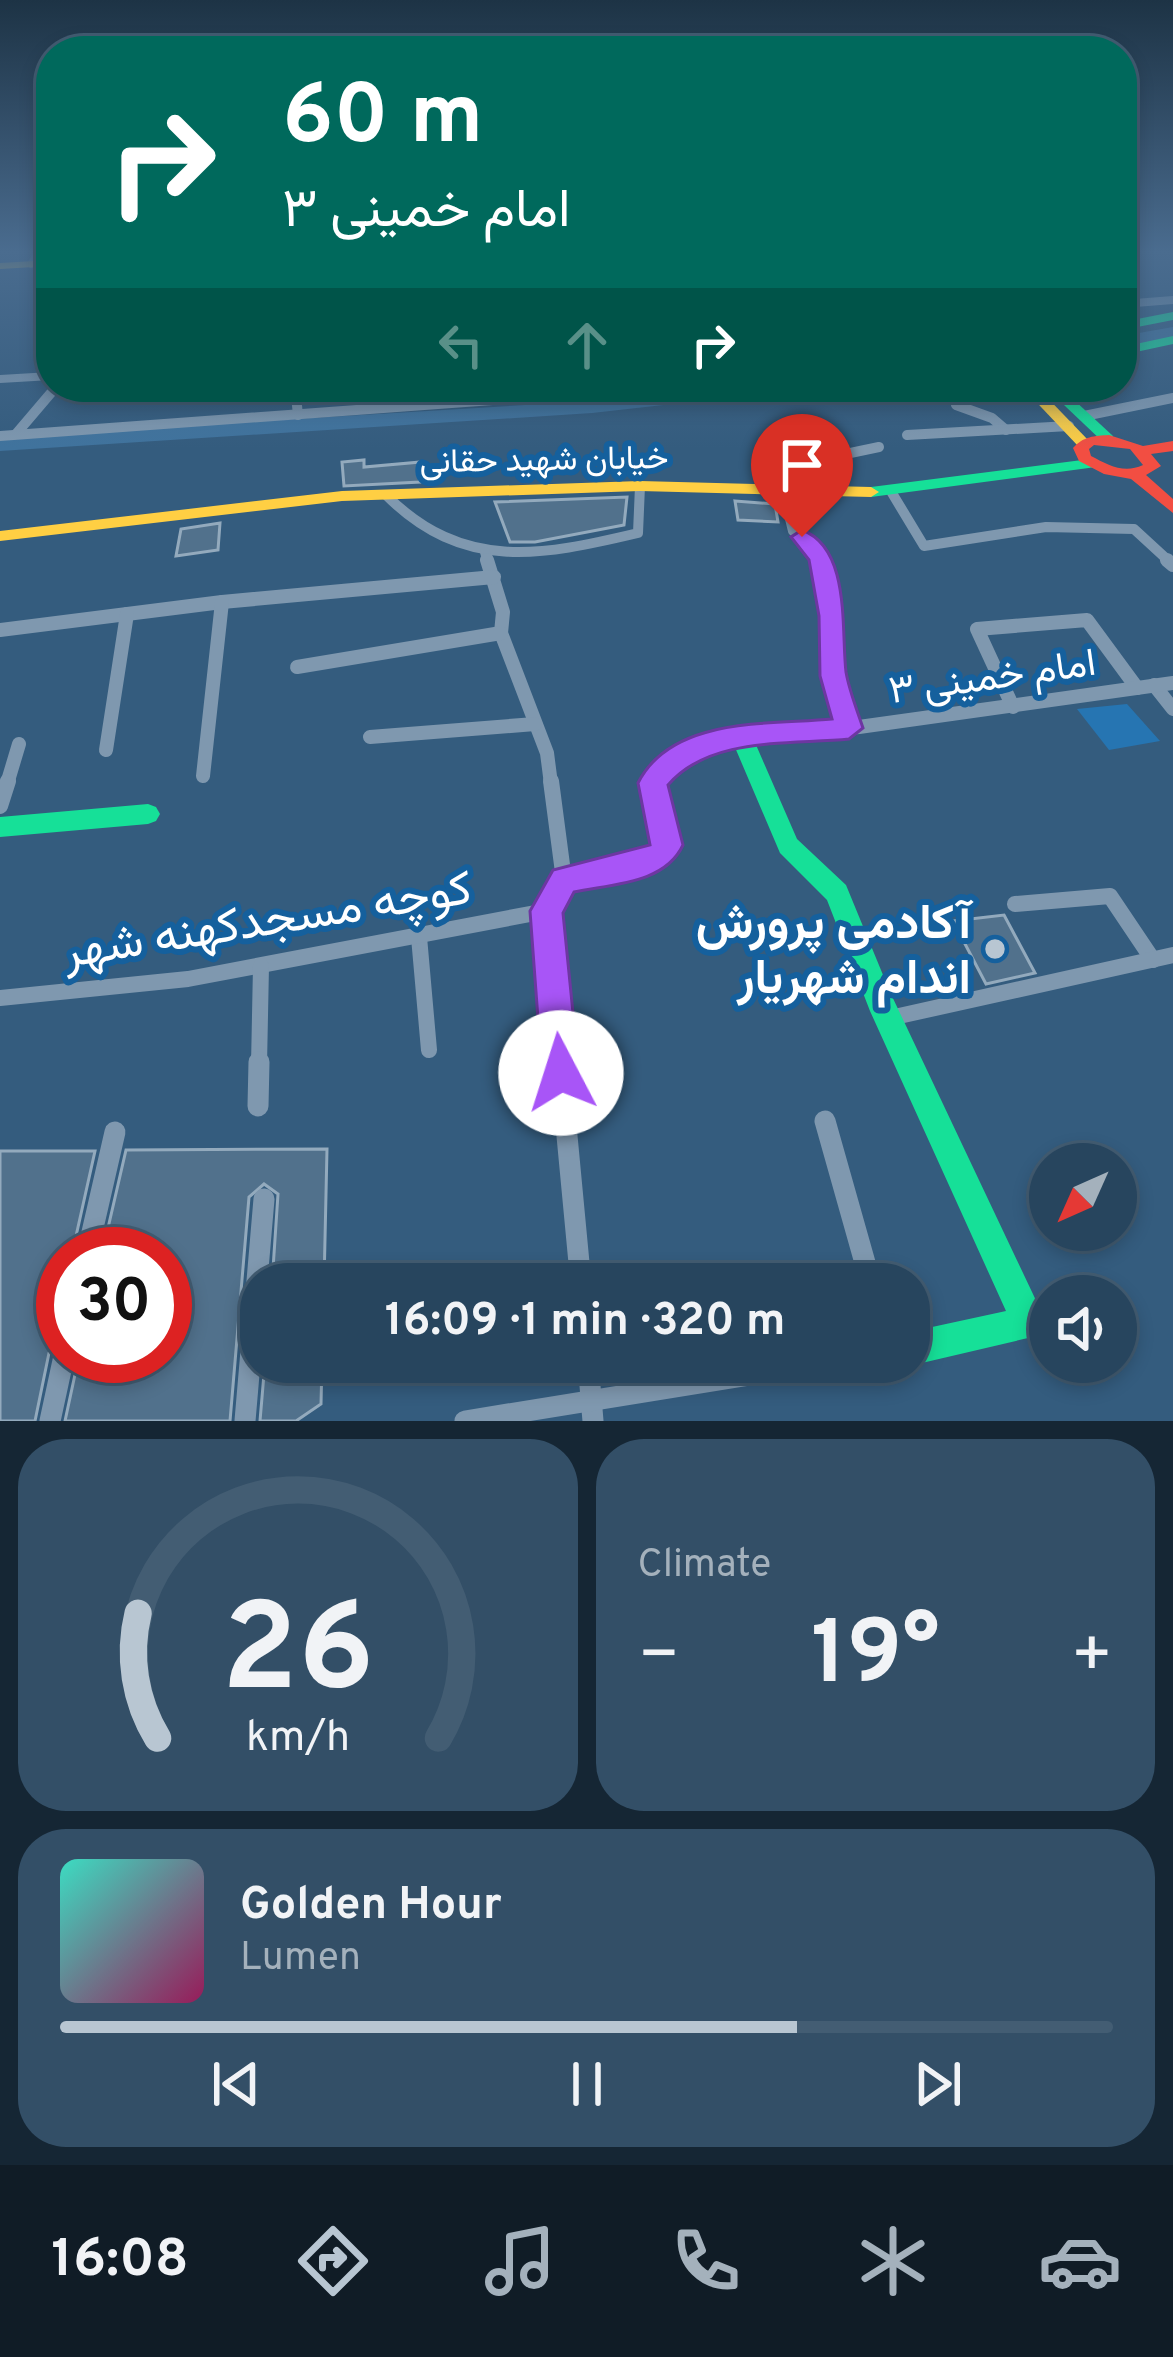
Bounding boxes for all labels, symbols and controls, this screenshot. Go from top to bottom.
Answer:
text: 60 m [282,67,483,173]
icon: right [84,84,240,240]
text: امام خمینی ۳ [282,178,570,247]
icon: left [428,312,494,378]
icon: ahead [554,312,620,378]
icon: right [680,312,746,378]
pin [751,414,853,537]
icon: arrive [769,432,835,498]
street label: خیابان شهید حقانی [419,439,669,485]
street label: امام خمینی ۳ [886,641,1099,718]
street label: کوچه مسجدکهنه شهر [58,861,476,985]
place label: آکادمی پرورش اندام شهریار [696,896,975,1011]
marker: آکادمی پرورش اندام شهریار [982,936,1008,962]
position arrow [498,1010,624,1136]
north arrow [1029,1143,1137,1251]
map controls [1029,1143,1137,1383]
speed limit sign: 30 [36,1227,192,1383]
button: sound [1029,1275,1137,1383]
text: 16:09 · 1 min · 320 m [385,1294,785,1351]
text: Climate [638,1542,771,1591]
text: 26 [221,1577,374,1735]
text: 19° [811,1602,940,1715]
text: − [638,1617,680,1700]
text: + [1070,1617,1113,1700]
text: km/h [246,1712,350,1766]
text: Golden Hour [240,1878,502,1935]
text: Lumen [240,1935,361,1984]
icon: previous [203,2051,269,2117]
icon: pause [554,2051,620,2117]
icon: next [905,2051,971,2117]
icon: directions [291,2219,375,2303]
icon: music [478,2219,562,2303]
icon: phone [664,2219,748,2303]
icon: climate [851,2219,935,2303]
icon: car [1038,2219,1122,2303]
text: 16:08 [51,2227,189,2296]

